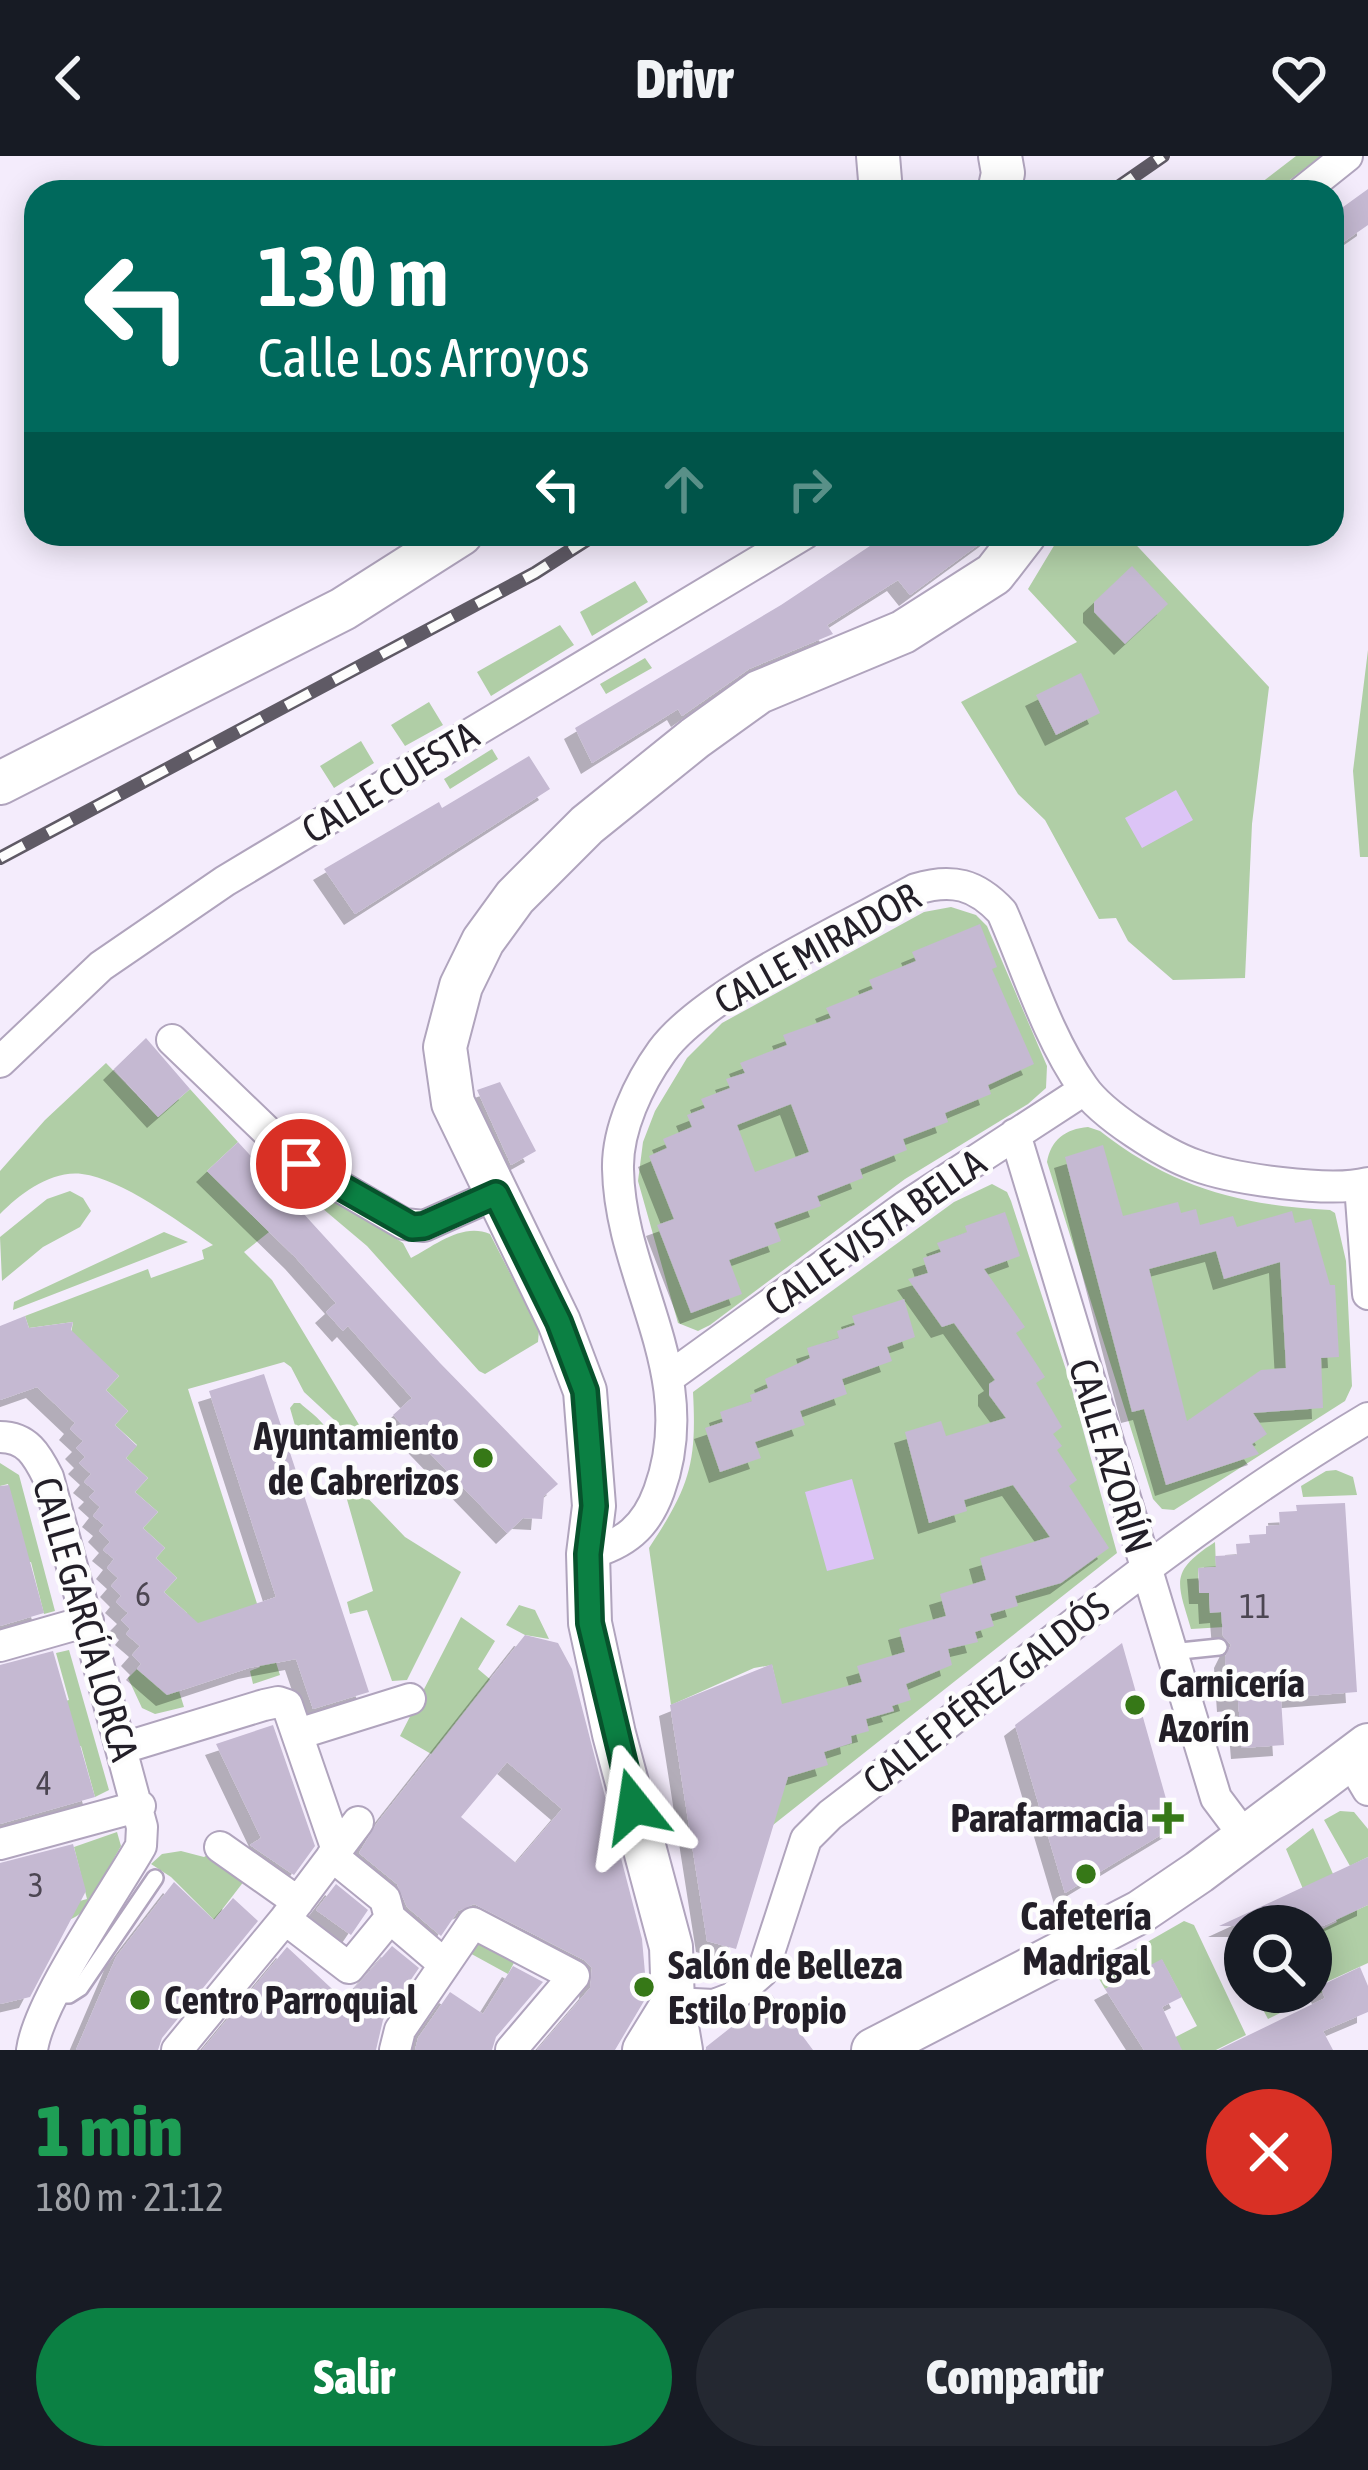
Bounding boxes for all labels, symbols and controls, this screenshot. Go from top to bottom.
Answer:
icon: back [36,45,102,111]
icon: heart [1266,45,1332,111]
text: Drivr [636,48,732,109]
icon: left [60,228,216,384]
text: 130 m [258,228,448,324]
text: Calle Los Arroyos [258,327,589,388]
icon: left [525,456,591,522]
icon: ahead [651,456,717,522]
icon: right [777,456,843,522]
street label: CALLE CUESTA [294,712,486,852]
street label: CALLE MIRADOR [707,873,928,1022]
pin [250,1113,352,1215]
icon: arrive [268,1131,334,1197]
street label: CALLE VISTA BELLA [756,1140,994,1324]
street label: CALLE AZORÍN [1061,1354,1161,1558]
place label: Ayuntamiento de Cabrerizos [253,1414,459,1503]
marker: Ayuntamiento de Cabrerizos [470,1445,496,1471]
street label: CALLE GARCÍA LORCA [25,1472,147,1766]
house number: 6 [135,1575,151,1613]
street label: CALLE PÉREZ GALDÓS [854,1583,1118,1803]
house number: 11 [1239,1587,1271,1625]
place label: Carnicería Azorín [1158,1661,1305,1750]
marker: Carnicería Azorín [1122,1692,1148,1718]
position arrow [571,1743,697,1869]
house number: 4 [36,1764,52,1802]
place label: Parafarmacia [951,1796,1144,1840]
marker: Parafarmacia [1155,1805,1181,1831]
marker: Cafetería Madrigal [1073,1861,1099,1887]
house number: 3 [28,1866,44,1904]
place label: Cafetería Madrigal [1020,1894,1152,1983]
map controls [1224,1905,1332,2013]
button: search [1224,1905,1332,2013]
place label: Salón de Belleza Estilo Propio [668,1943,903,2032]
marker: Salón de Belleza Estilo Propio [631,1974,657,2000]
place label: Centro Parroquial [164,1978,418,2022]
marker: Centro Parroquial [127,1987,153,2013]
text: 1 min [36,2089,183,2171]
button: close [1206,2089,1332,2215]
text: 180 m · 21:12 [36,2175,224,2219]
button: Salir [36,2308,672,2446]
button: Compartir [696,2308,1332,2446]

